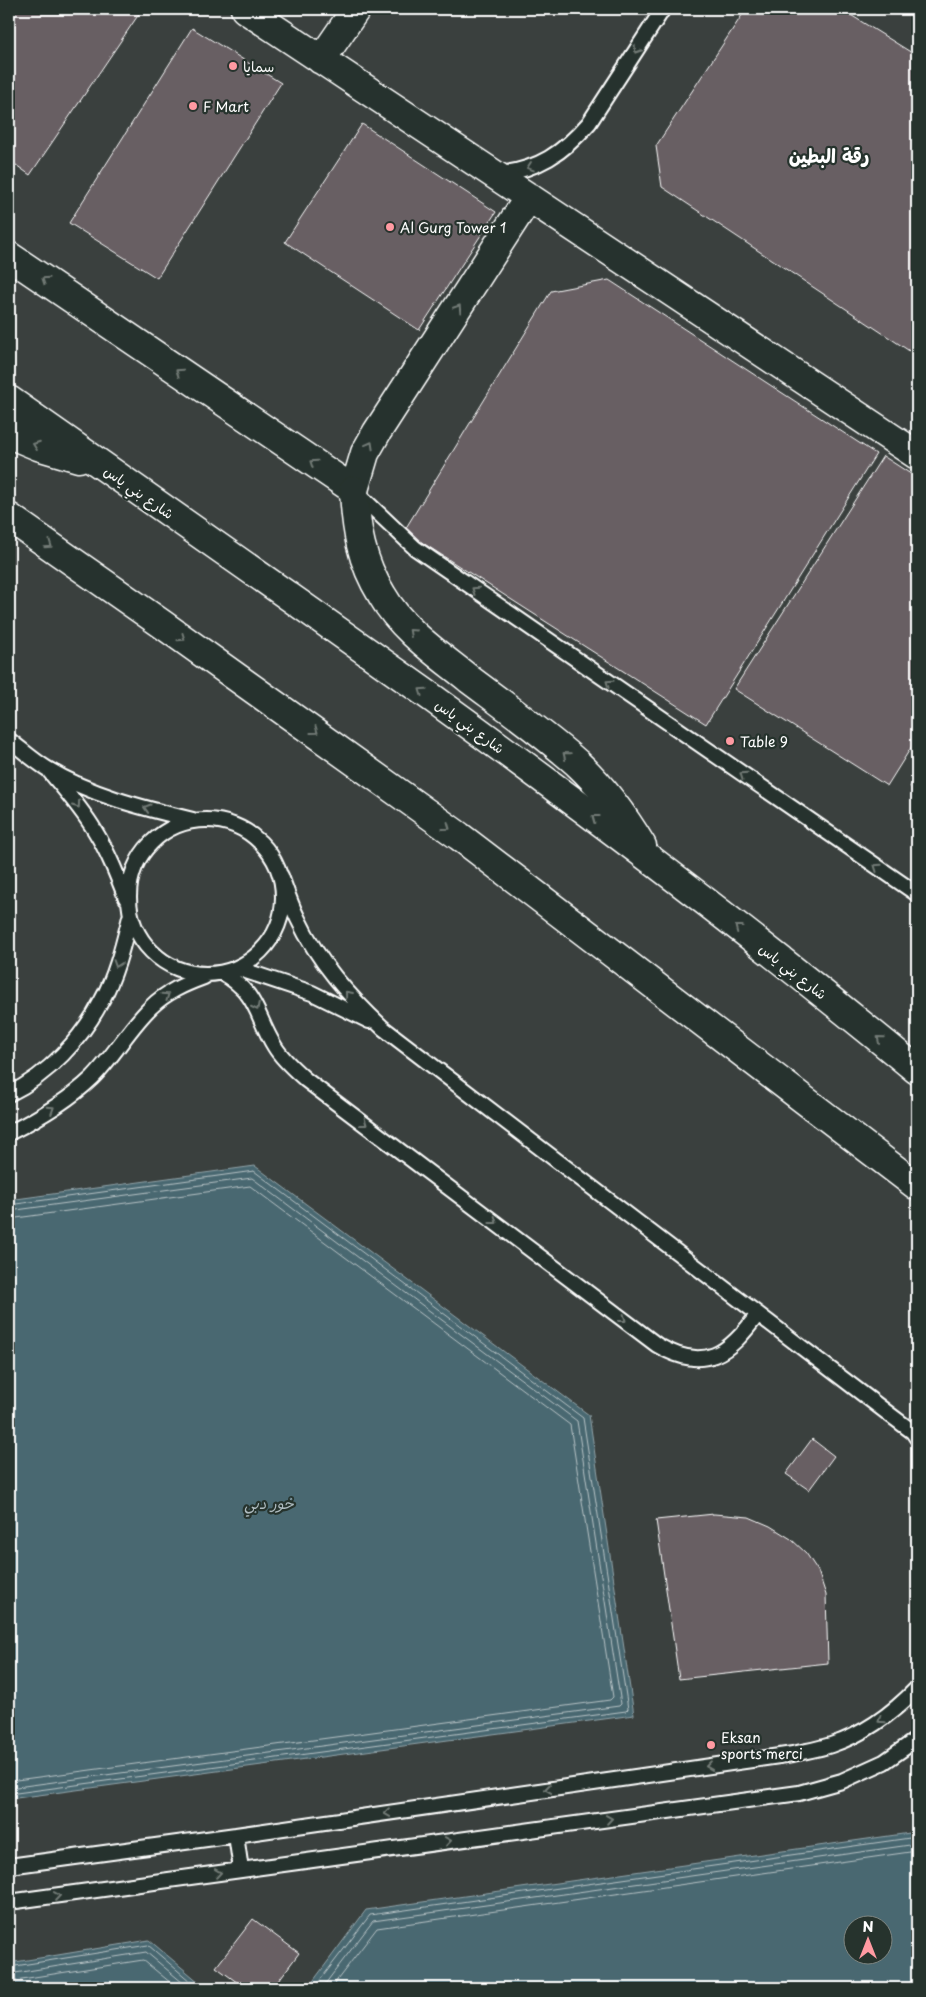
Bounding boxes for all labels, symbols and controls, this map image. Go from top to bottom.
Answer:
one-way arrow [633,44,643,53]
place label: سمايا [243,56,274,77]
marker: سمايا [227,60,239,72]
place label: F Mart [203,96,249,117]
marker: F Mart [187,100,199,112]
district label: رقة البطين [789,141,869,169]
one-way arrow [526,161,534,171]
place label: Al Gurg Tower 1 [400,217,506,238]
marker: Al Gurg Tower 1 [384,221,396,233]
one-way arrow [41,277,51,286]
one-way arrow [451,304,461,313]
one-way arrow [175,368,184,378]
one-way arrow [32,441,41,451]
one-way arrow [364,441,374,450]
street label: شارع بني ياس [98,460,178,526]
one-way arrow [310,460,319,469]
one-way arrow [43,539,53,548]
one-way arrow [472,587,481,596]
one-way arrow [408,628,417,637]
one-way arrow [177,632,186,641]
one-way arrow [605,680,615,689]
one-way arrow [418,688,428,697]
street label: شارع بني ياس [429,694,509,761]
one-way arrow [309,726,318,734]
place label: Table 9 [740,731,788,752]
marker: Table 9 [724,735,736,747]
one-way arrow [563,751,572,760]
one-way arrow [739,772,749,781]
one-way arrow [71,799,80,809]
one-way arrow [143,804,151,814]
one-way arrow [592,816,601,824]
one-way arrow [441,821,450,829]
one-way arrow [873,864,883,873]
one-way arrow [735,926,744,934]
street label: شارع بني ياس [753,938,831,1007]
one-way arrow [112,959,122,967]
one-way arrow [345,990,354,999]
one-way arrow [160,993,170,1002]
one-way arrow [250,1001,260,1010]
one-way arrow [876,1036,885,1045]
one-way arrow [46,1106,55,1116]
one-way arrow [358,1118,367,1126]
one-way arrow [488,1216,497,1225]
one-way arrow [617,1313,627,1322]
water label: خور دبي [244,1491,295,1517]
one-way arrow [877,1714,886,1723]
place label: Eksan sports merci [721,1727,803,1764]
marker: Eksan sports merci [705,1739,717,1751]
one-way arrow [704,1760,712,1771]
one-way arrow [544,1784,552,1794]
one-way arrow [383,1807,391,1818]
one-way arrow [606,1814,614,1825]
one-way arrow [445,1836,453,1847]
one-way arrow [214,1868,222,1879]
one-way arrow [53,1891,61,1901]
north arrow [844,1914,894,1964]
text: N [862,1916,874,1937]

